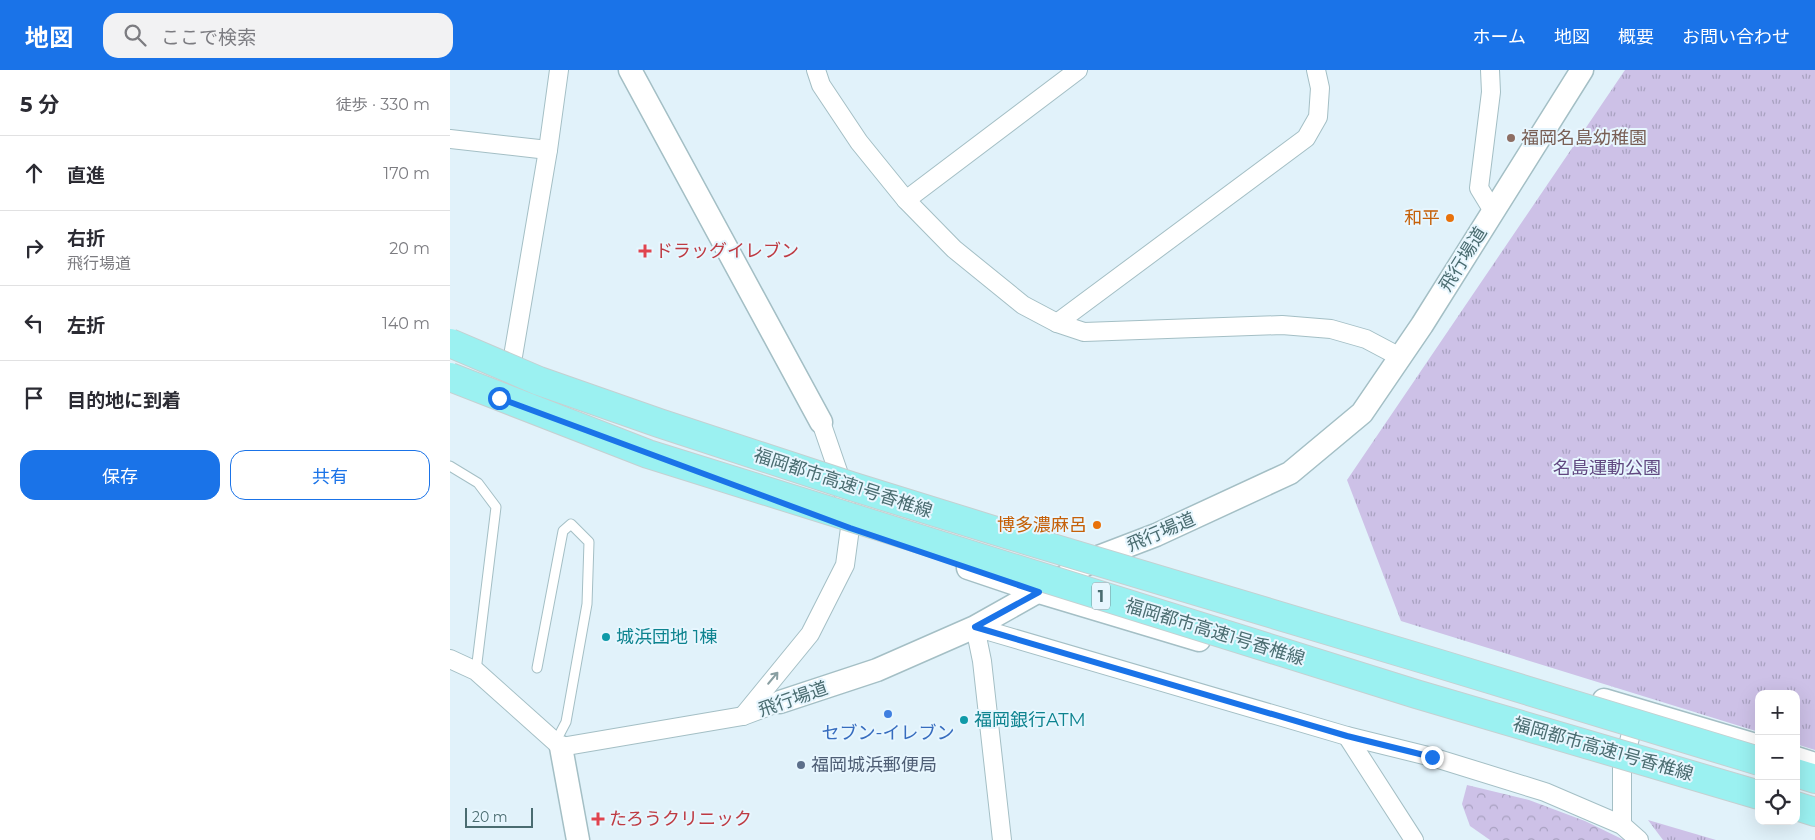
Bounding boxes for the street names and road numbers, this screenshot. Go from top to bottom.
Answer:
street label: 飛行場道 [1435,223,1491,295]
street label: 福岡都市高速1号香椎線 [751,444,935,522]
street label: 飛行場道 [1124,508,1198,556]
road number: 1 [1092,582,1110,610]
street label: 福岡都市高速1号香椎線 [1123,594,1307,670]
street label: 飛行場道 [755,677,831,721]
street label: 福岡都市高速1号香椎線 [1510,713,1696,785]

